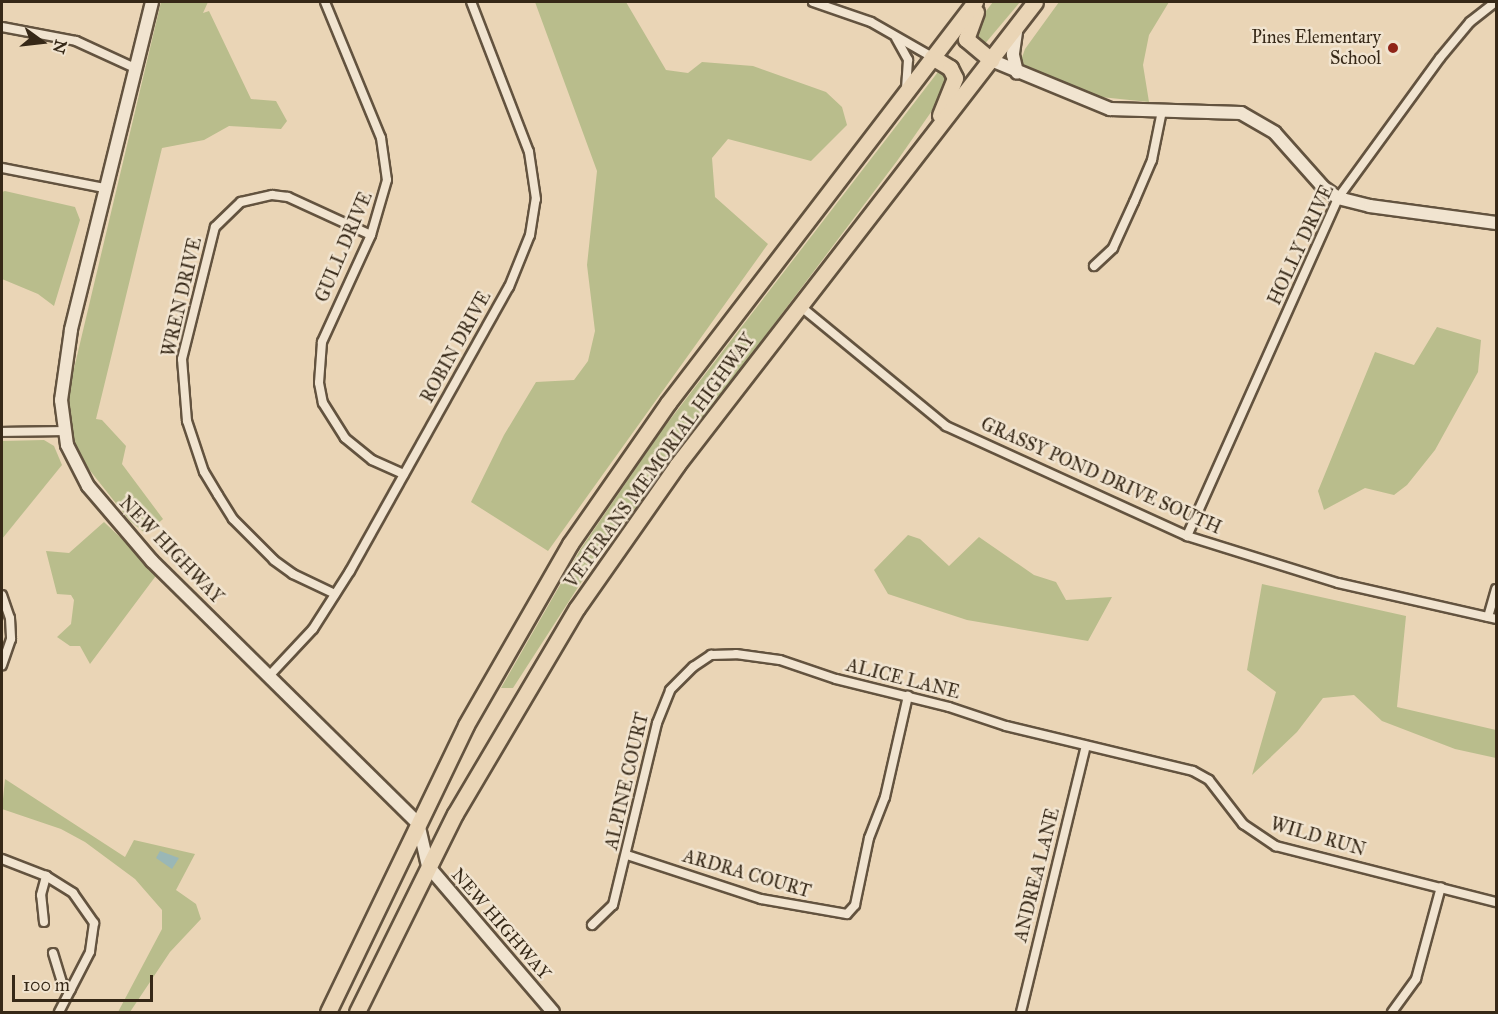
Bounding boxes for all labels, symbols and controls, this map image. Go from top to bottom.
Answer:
north arrow [12,12,72,72]
place label: Pines Elementary School [1251,27,1381,70]
text: N [49,38,71,56]
marker: Pines Elementary School [1386,41,1400,55]
street label: HOLLY DRIVE [1264,181,1338,309]
street label: GULL DRIVE [311,189,377,305]
street label: WREN DRIVE [158,235,206,359]
street label: ROBIN DRIVE [416,287,496,407]
street label: VETERANS MEMORIAL HIGHWAY [560,330,760,592]
street label: GRASSY POND DRIVE SOUTH [977,413,1225,539]
street label: NEW HIGHWAY [115,492,227,608]
street label: ALICE LANE [844,654,962,704]
street label: ALPINE COURT [601,710,653,852]
street label: ANDREA LANE [1010,806,1064,944]
street label: WILD RUN [1268,813,1368,861]
street label: ARDRA COURT [680,845,814,903]
street label: NEW HIGHWAY [447,864,555,984]
scale bar [15,963,156,1001]
text: 100 m [23,974,70,996]

